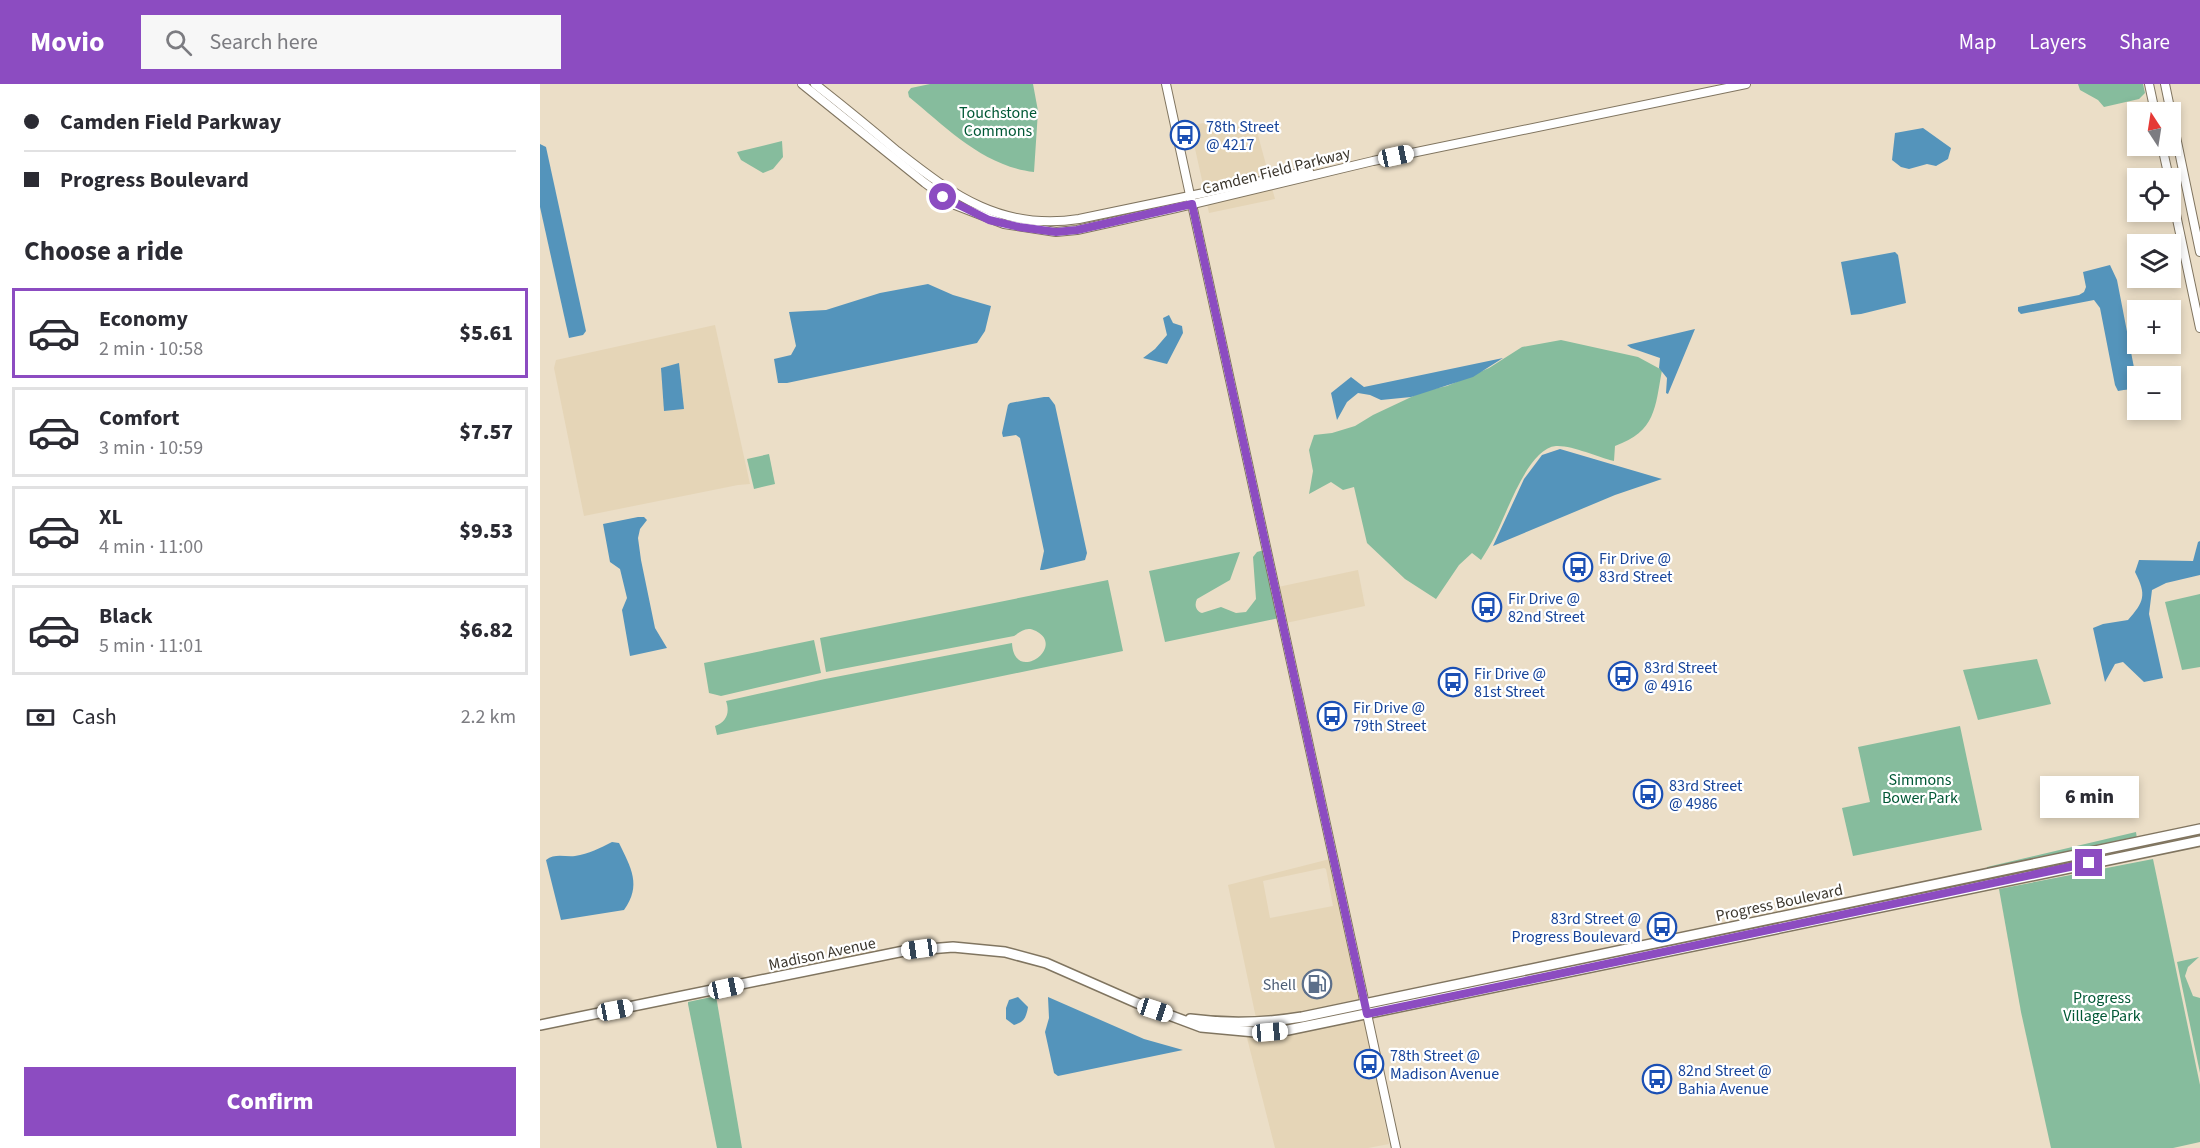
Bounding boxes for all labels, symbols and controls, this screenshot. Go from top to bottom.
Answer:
search box [141,15,561,69]
text: Movio [30,22,105,62]
icon: search [162,26,195,59]
text: Search here [210,26,318,58]
text: Map [1959,27,1996,57]
text: Layers [2029,27,2086,57]
text: Share [2119,27,2170,57]
park label: Touchstone Commons [959,102,1037,142]
north arrow [2127,102,2181,156]
map controls [2127,102,2181,420]
text: Camden Field Parkway [60,106,281,138]
place label: 78th Street @ 4217 [1206,116,1280,156]
bus stop icon: 78th Street @ 4217 [1169,119,1201,151]
street label: Camden Field Parkway [1200,142,1353,200]
car [1377,143,1415,169]
text: Progress Boulevard [60,164,249,196]
button: locate [2127,168,2181,222]
route start [929,183,956,210]
text: Choose a ride [24,232,184,271]
button: layers [2127,234,2181,288]
button: + [2127,300,2181,354]
text: Economy [99,303,188,335]
icon: car [27,306,81,360]
text: $5.61 [459,317,513,349]
text: 2 min · 10:58 [99,335,203,363]
button: − [2127,366,2181,420]
text: Comfort [99,402,180,434]
icon: car [27,405,81,459]
text: $7.57 [459,416,513,448]
text: 3 min · 10:59 [99,434,203,462]
text: XL [99,501,123,533]
icon: car [27,504,81,558]
text: $9.53 [459,515,513,547]
text: 4 min · 11:00 [99,533,203,561]
place label: Fir Drive @ 83rd Street [1599,548,1673,588]
bus stop icon: Fir Drive @ 83rd Street [1562,551,1594,583]
place label: Fir Drive @ 82nd Street [1508,588,1585,628]
bus stop icon: Fir Drive @ 82nd Street [1471,591,1503,623]
text: Black [99,600,153,632]
icon: car [27,603,81,657]
text: $6.82 [459,614,513,646]
text: 5 min · 11:01 [99,632,203,660]
place label: 83rd Street @ 4916 [1644,657,1718,697]
bus stop icon: 83rd Street @ 4916 [1607,660,1639,692]
place label: Fir Drive @ 81st Street [1474,663,1546,703]
bus stop icon: Fir Drive @ 81st Street [1437,666,1469,698]
place label: Fir Drive @ 79th Street [1353,697,1427,737]
bus stop icon: Fir Drive @ 79th Street [1316,700,1348,732]
icon: cash [24,701,57,734]
text: Cash [72,701,117,733]
text: 2.2 km [461,703,516,731]
park label: Simmons Bower Park [1882,769,1958,809]
place label: 83rd Street @ 4986 [1669,775,1743,815]
callout: 6 min [2040,776,2138,818]
bus stop icon: 83rd Street @ 4986 [1632,778,1664,810]
text: 6 min [2065,783,2114,811]
route end [2075,849,2102,876]
street label: Progress Boulevard [1714,879,1845,927]
place label: 83rd Street @ Progress Boulevard [1512,908,1641,948]
bus stop icon: 83rd Street @ Progress Boulevard [1646,911,1678,943]
street label: Madison Avenue [767,932,878,976]
car [900,938,938,960]
fuel station icon: Shell [1301,968,1333,1000]
place label: Shell [1263,974,1296,996]
car [707,975,745,1001]
park label: Progress Village Park [2063,987,2141,1027]
car [1135,996,1175,1024]
car [596,998,634,1022]
car [1251,1021,1289,1043]
place label: 78th Street @ Madison Avenue [1390,1045,1499,1085]
bus stop icon: 78th Street @ Madison Avenue [1353,1048,1385,1080]
place label: 82nd Street @ Bahia Avenue [1678,1060,1772,1100]
bus stop icon: 82nd Street @ Bahia Avenue [1641,1063,1673,1095]
button: Confirm [24,1067,516,1136]

